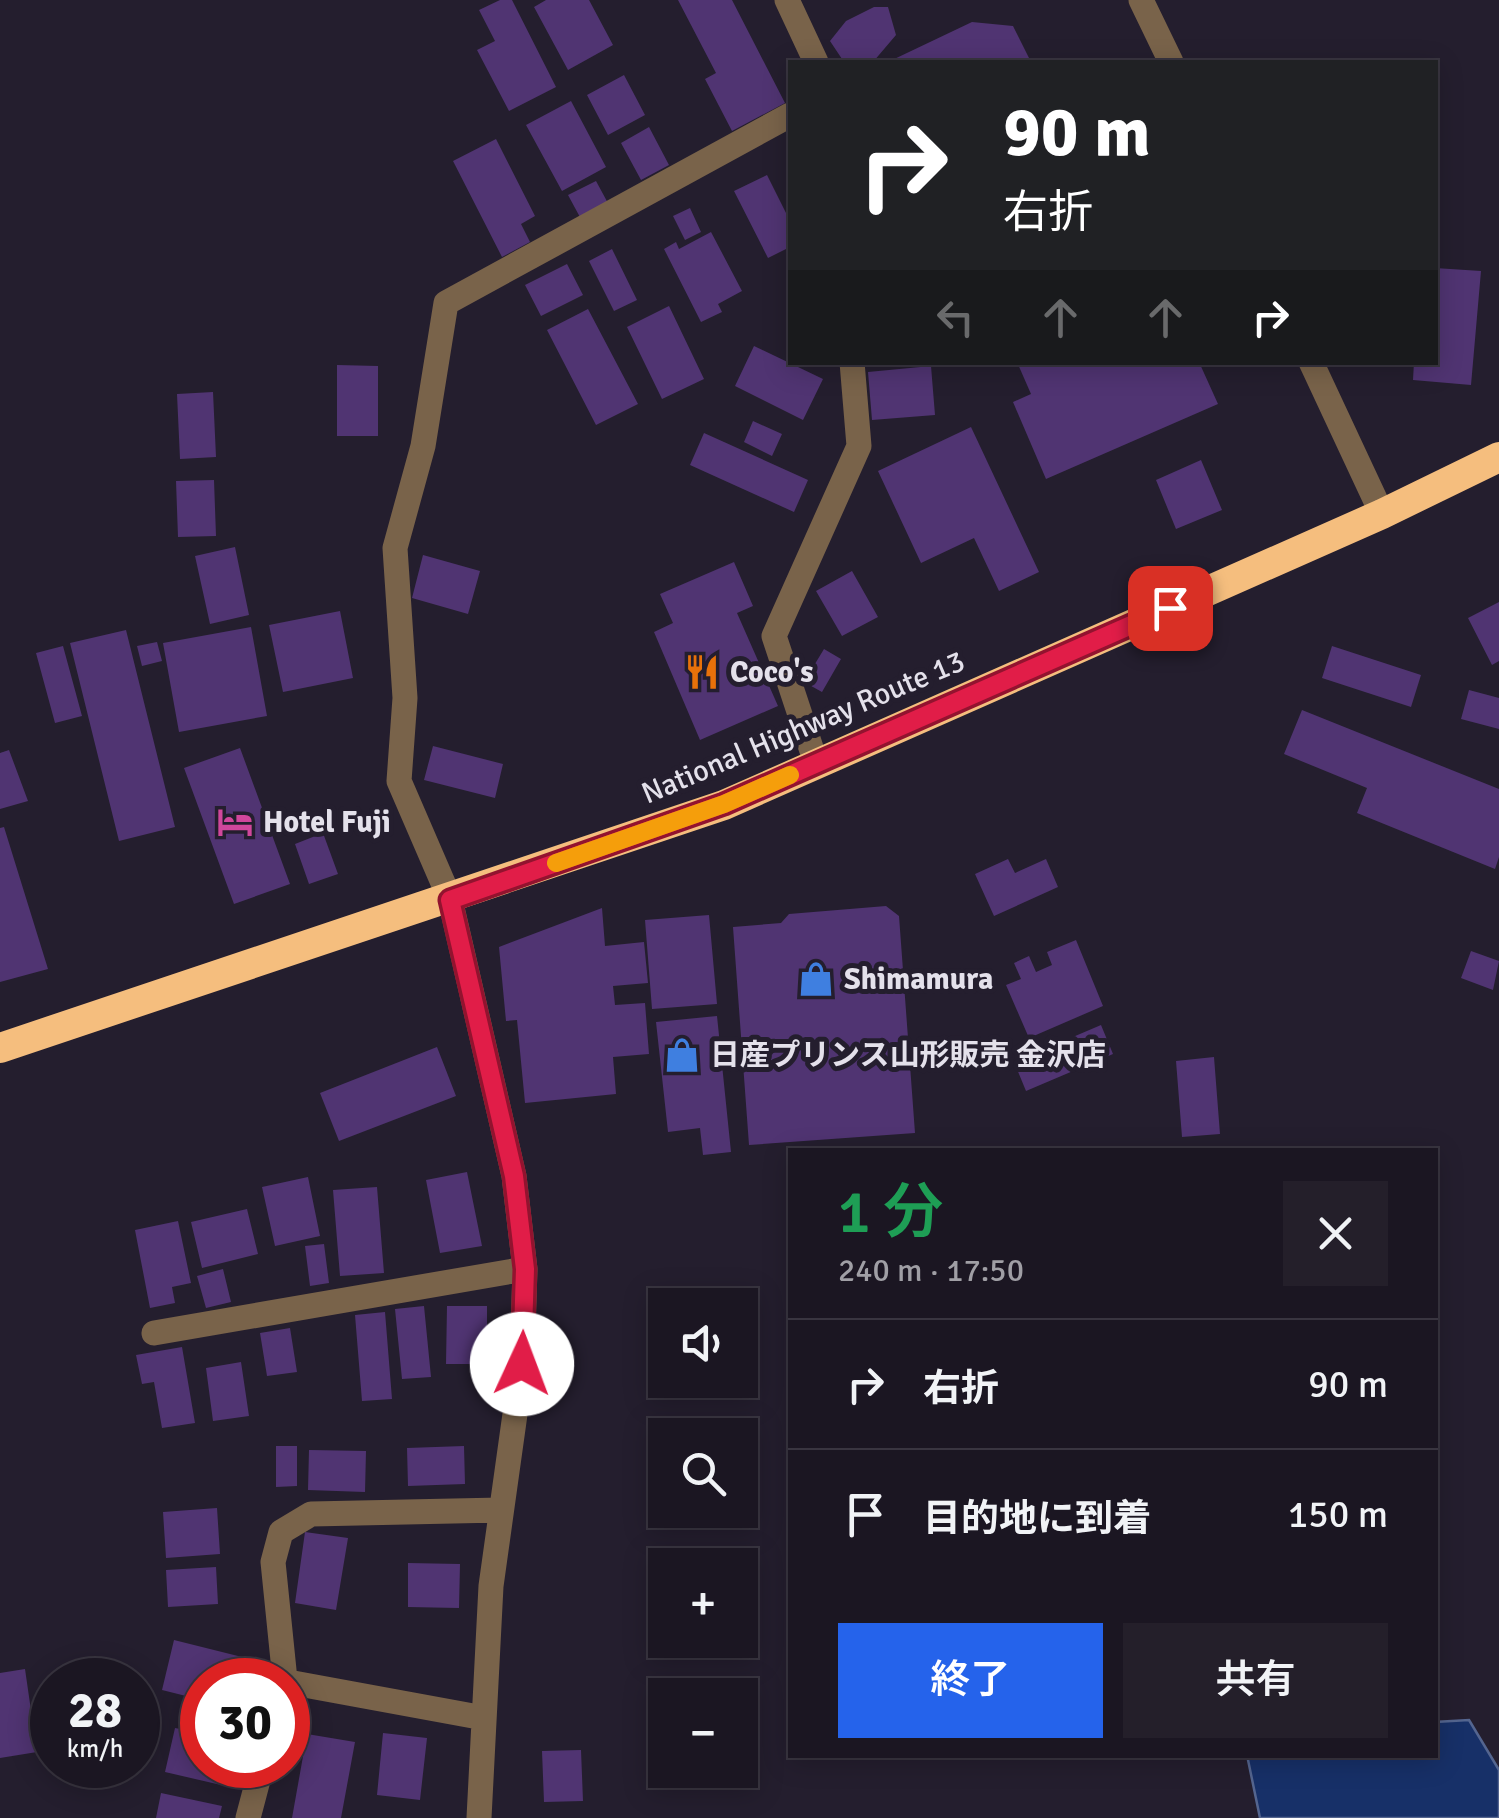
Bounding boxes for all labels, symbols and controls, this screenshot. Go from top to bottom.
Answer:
text: 90 m [1003,89,1151,175]
icon: right [838,100,968,230]
text: 右折 [1003,185,1093,240]
icon: left [928,290,983,345]
icon: ahead [1033,290,1088,345]
icon: ahead [1138,290,1193,345]
icon: right [1243,290,1298,345]
pin [1128,566,1213,651]
icon: arrive [1143,581,1198,636]
street label: National Highway Route 13 [636,643,970,812]
restaurant icon: Coco's [683,653,721,691]
place label: Coco's [730,654,814,691]
hotel icon: Hotel Fuji [216,803,254,841]
place label: Hotel Fuji [263,804,391,841]
shop icon: Shimamura [797,960,835,998]
place label: Shimamura [844,961,993,998]
shop icon: 日産プリンス山形販売 金沢店 [663,1036,701,1074]
place label: 日産プリンス山形販売 金沢店 [710,1037,1106,1074]
text: 1 分 [838,1176,944,1250]
button: close [1283,1181,1388,1286]
text: 240 m · 17:50 [838,1251,1024,1290]
map controls [648,1288,758,1788]
button: sound [648,1288,758,1398]
position arrow [470,1312,574,1416]
icon: right [838,1357,893,1412]
text: 90 m [1308,1361,1388,1408]
text: 右折 [923,1365,999,1412]
button: search [648,1418,758,1528]
icon: arrive [838,1487,893,1542]
text: 150 m [1288,1491,1388,1538]
text: 目的地に到着 [923,1495,1151,1542]
button: + [648,1548,758,1658]
button: 終了 [838,1623,1103,1738]
button: 共有 [1123,1623,1388,1738]
speed limit sign: 30 [180,1658,310,1788]
button: − [648,1678,758,1788]
text: 28 [68,1680,122,1742]
text: km/h [67,1733,123,1764]

